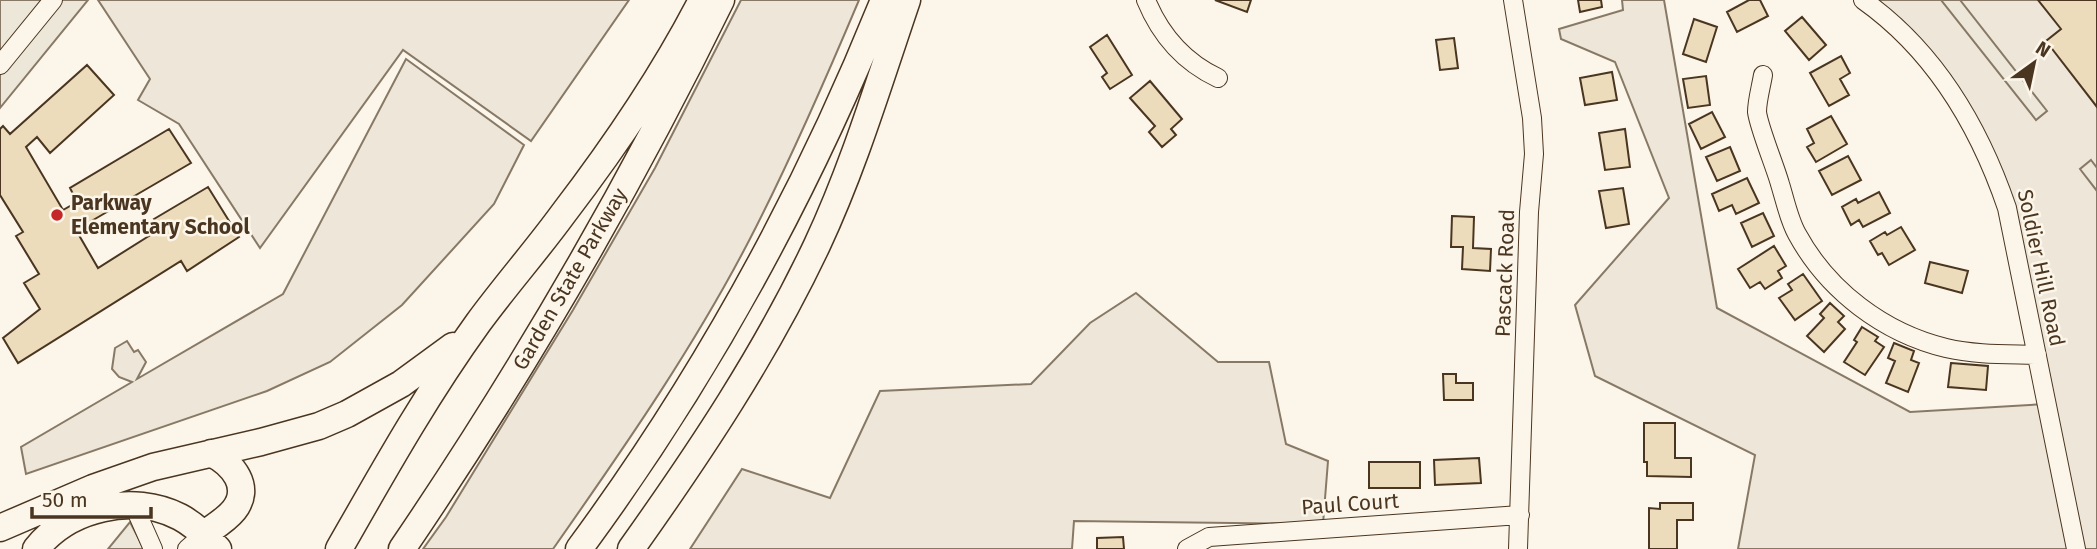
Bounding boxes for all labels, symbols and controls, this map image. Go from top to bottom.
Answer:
north arrow [1999,28,2069,98]
text: N [2031,36,2055,62]
street label: Garden State Parkway [507,183,633,375]
street label: Soldier Hill Road [2012,187,2070,349]
place label: Parkway Elementary School [71,190,250,240]
marker: Parkway Elementary School [49,207,65,223]
street label: Pascack Road [1490,209,1520,337]
scale bar [32,476,150,520]
text: 50 m [42,487,88,513]
street label: Paul Court [1300,488,1400,520]

